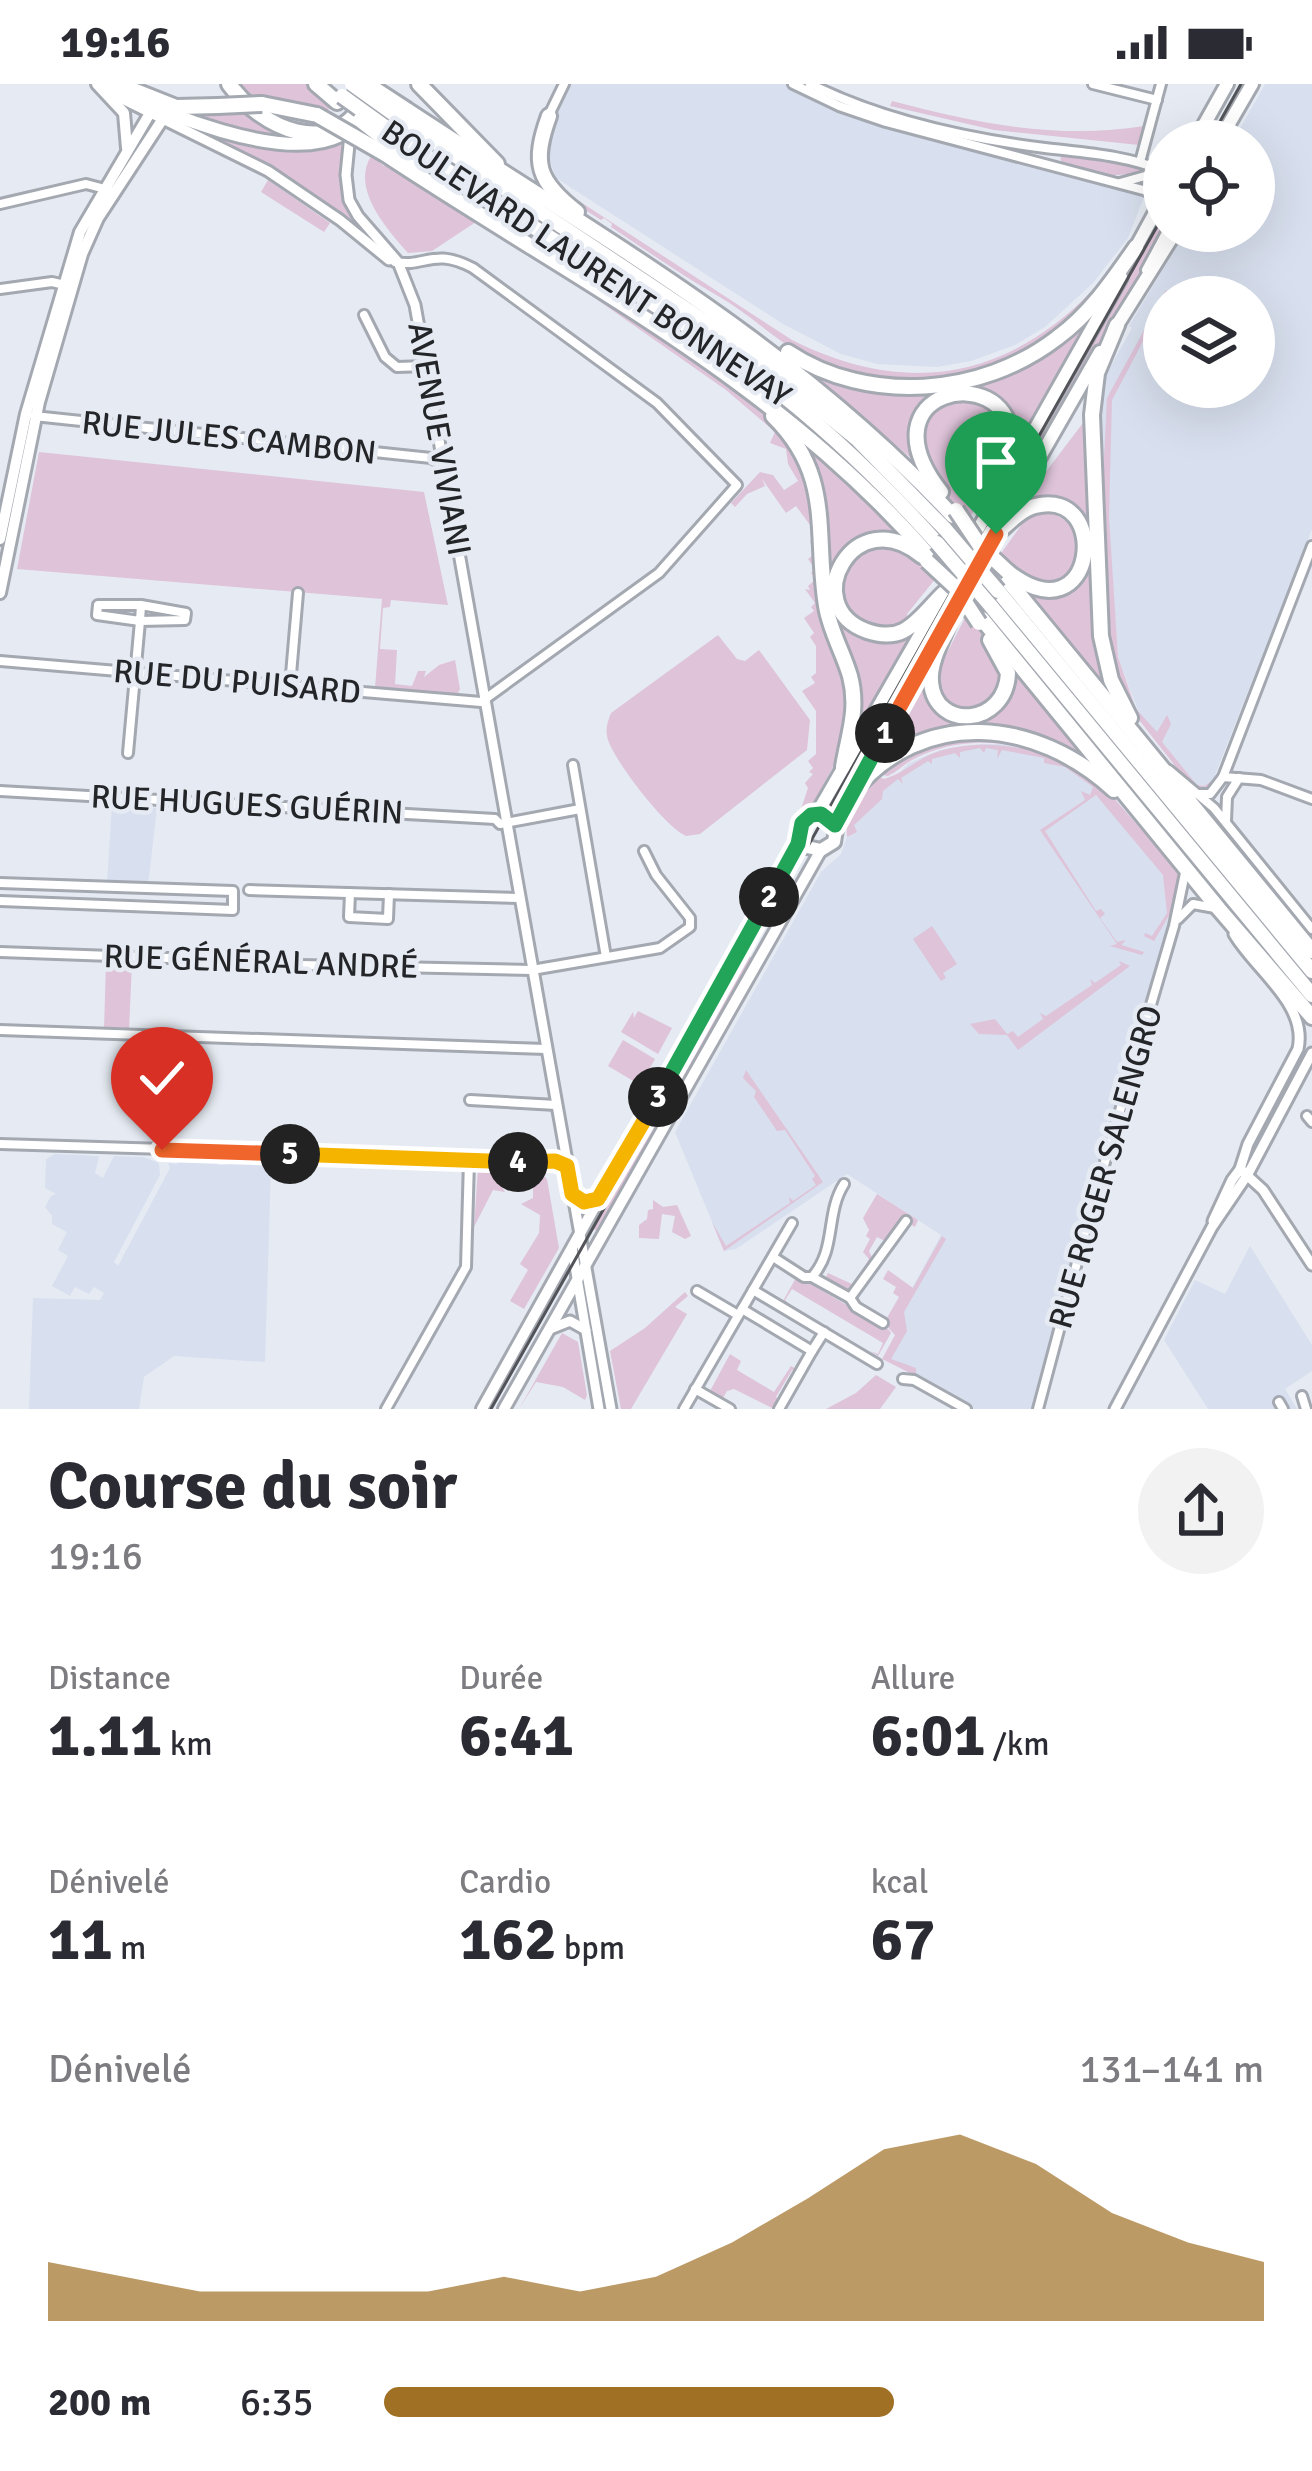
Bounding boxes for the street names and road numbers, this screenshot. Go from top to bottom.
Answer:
street label: BOULEVARD LAURENT BONNEVAY [373,111,799,417]
street label: AVENUE VIVIANI [398,319,480,559]
street label: RUE JULES CAMBON [80,402,378,474]
street label: RUE DU PUISARD [112,651,362,713]
street label: RUE HUGUES GUÉRIN [90,776,404,834]
street label: RUE GÉNÉRAL ANDRÉ [103,936,419,988]
street label: RUE ROGER SALENGRO [1040,1001,1172,1333]

